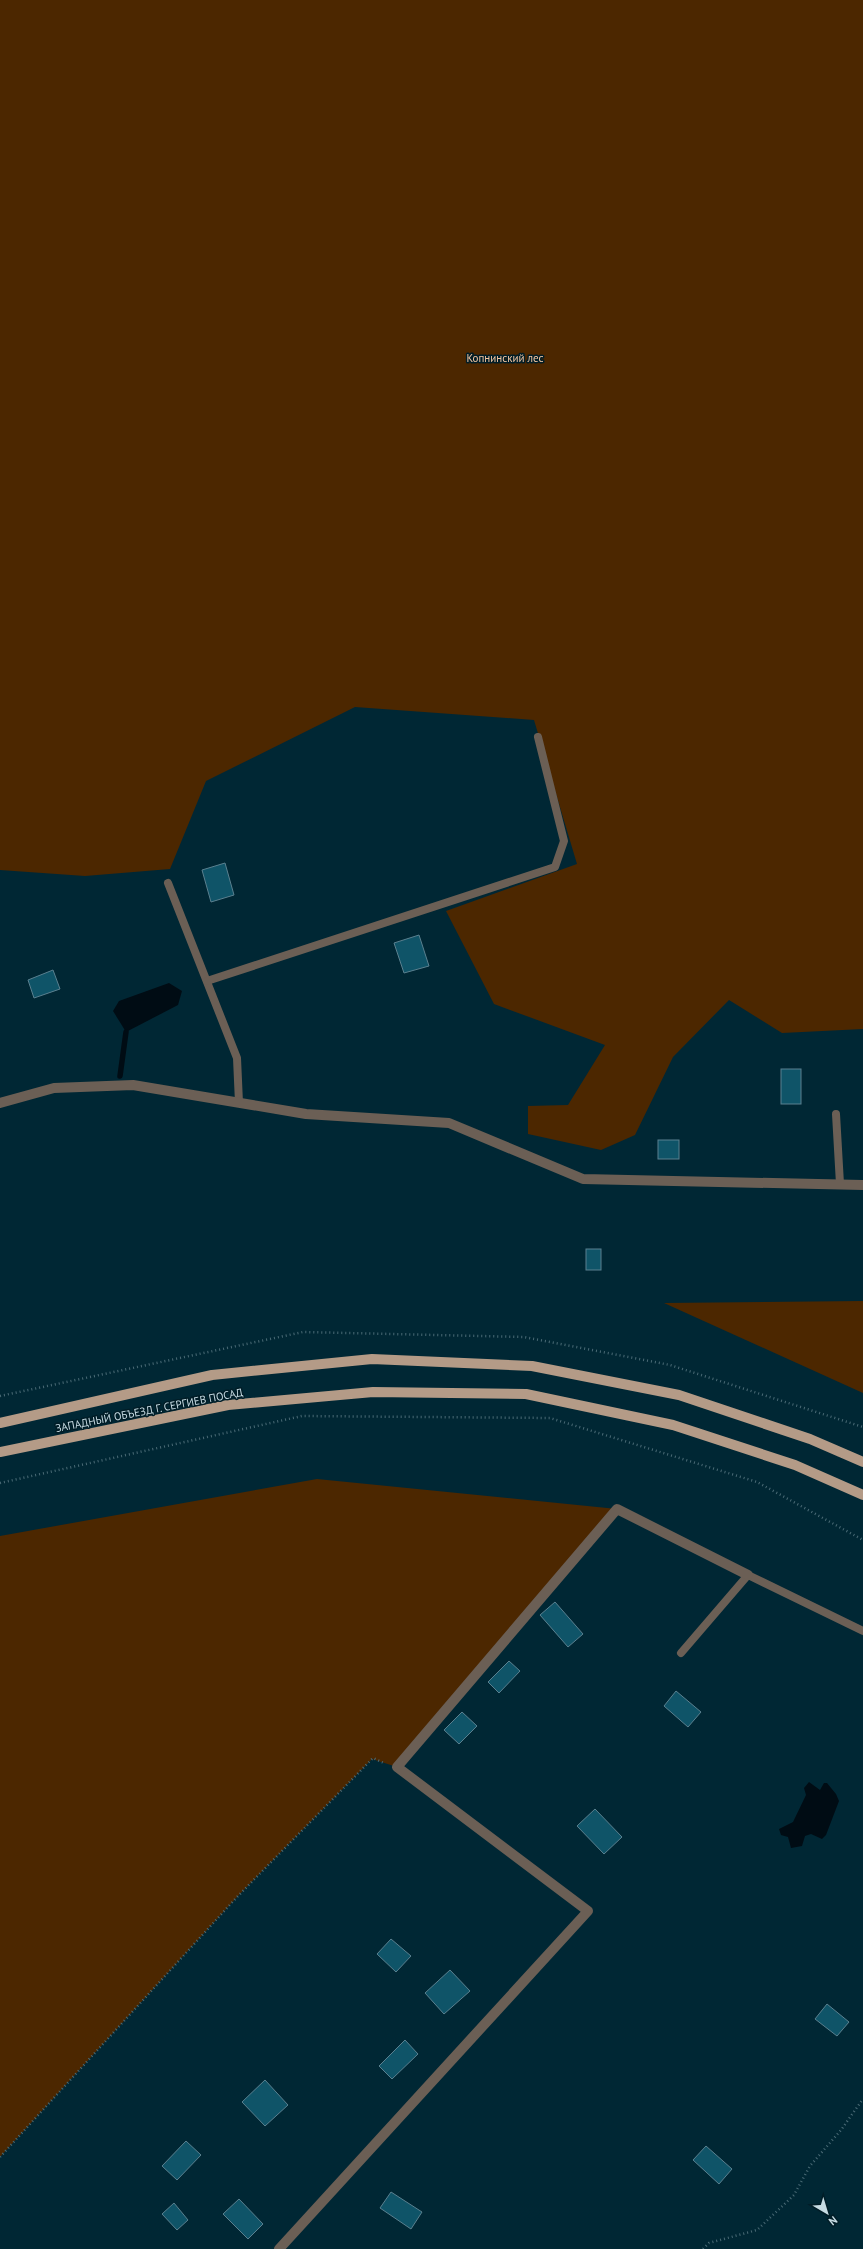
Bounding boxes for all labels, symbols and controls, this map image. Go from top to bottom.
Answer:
park label: Копнинский лес [467,351,543,365]
street label: ЗАПАДНЫЙ ОБЪЕЗД Г. СЕРГИЕВ ПОСАД [54,1385,245,1435]
north arrow [807,2193,847,2233]
text: N [826,2213,840,2229]

